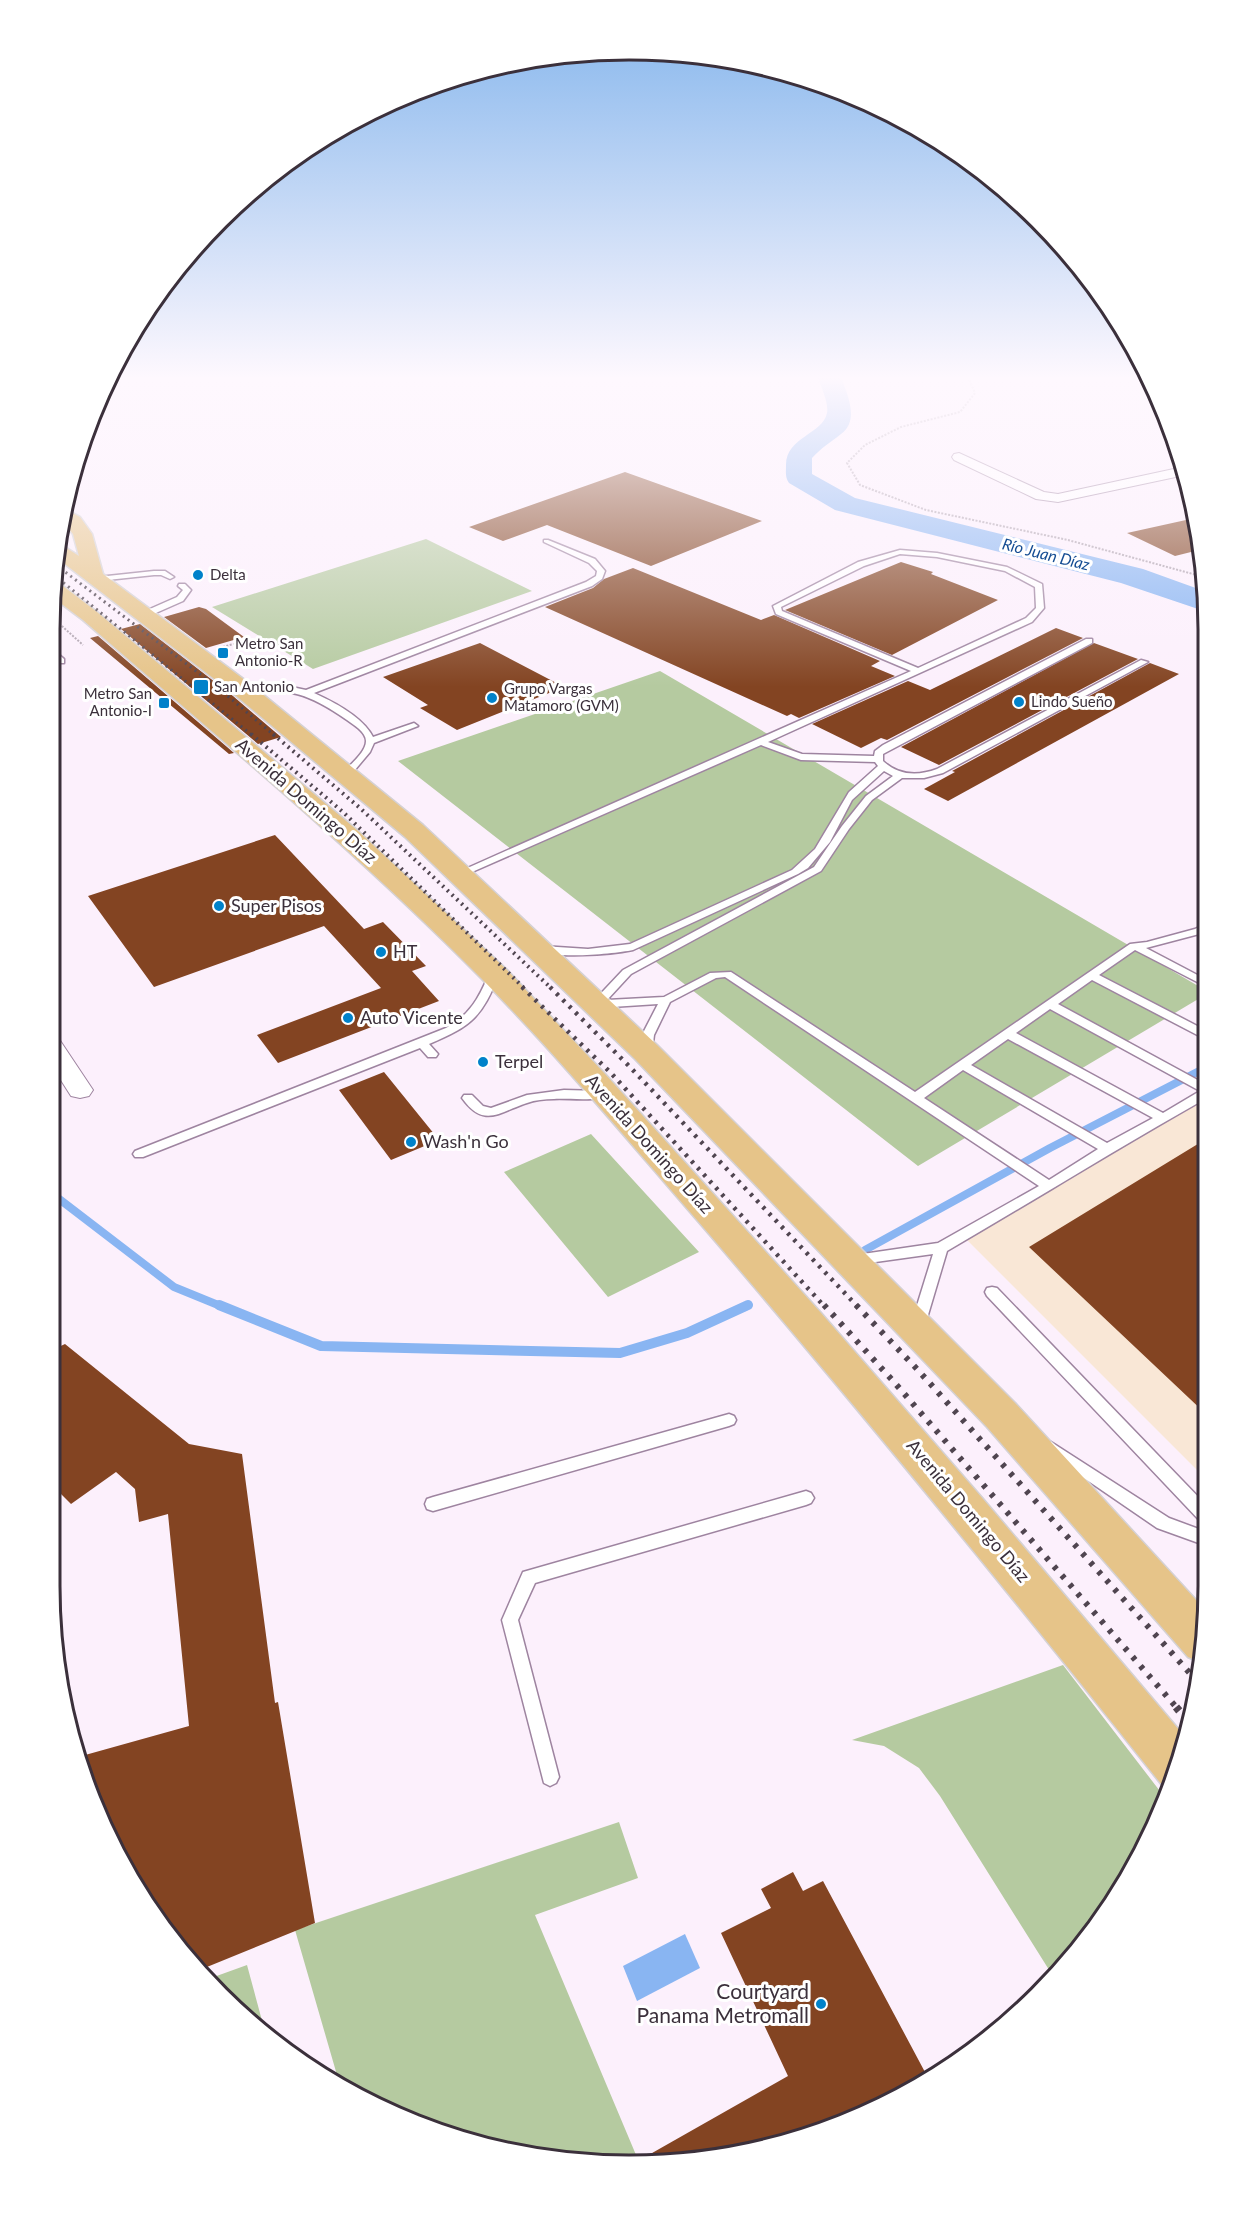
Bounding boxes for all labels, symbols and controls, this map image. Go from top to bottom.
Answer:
water label: Río Juan Díaz [1000,533,1092,574]
place label: Delta [210,565,246,583]
marker: Delta [191,568,205,582]
place label: Metro San Antonio-R [235,634,303,669]
marker: Metro San Antonio-R [216,646,230,660]
place label: San Antonio [214,677,294,695]
marker: San Antonio [192,678,210,696]
place label: Grupo Vargas Matamoro (GVM) [504,679,619,714]
place label: Metro San Antonio-I [84,684,152,719]
marker: Grupo Vargas Matamoro (GVM) [485,691,499,705]
place label: Lindo Sueño [1031,692,1113,710]
marker: Lindo Sueño [1012,695,1026,709]
marker: Metro San Antonio-I [157,696,171,710]
street label: Avenida Domingo Díaz [232,733,382,868]
place label: Super Pisos [231,894,322,916]
marker: Super Pisos [212,899,226,913]
place label: HT [393,940,418,962]
marker: HT [374,945,388,959]
place label: Auto Vicente [360,1006,463,1028]
marker: Auto Vicente [341,1011,355,1025]
place label: Terpel [495,1050,543,1072]
marker: Terpel [476,1055,490,1069]
street label: Avenida Domingo Díaz [581,1069,718,1218]
place label: Wash'n Go [423,1130,509,1152]
marker: Wash'n Go [404,1135,418,1149]
street label: Avenida Domingo Díaz [903,1434,1035,1586]
place label: Courtyard Panama Metromall [637,1978,809,2027]
marker: Courtyard Panama Metromall [814,1997,828,2011]

